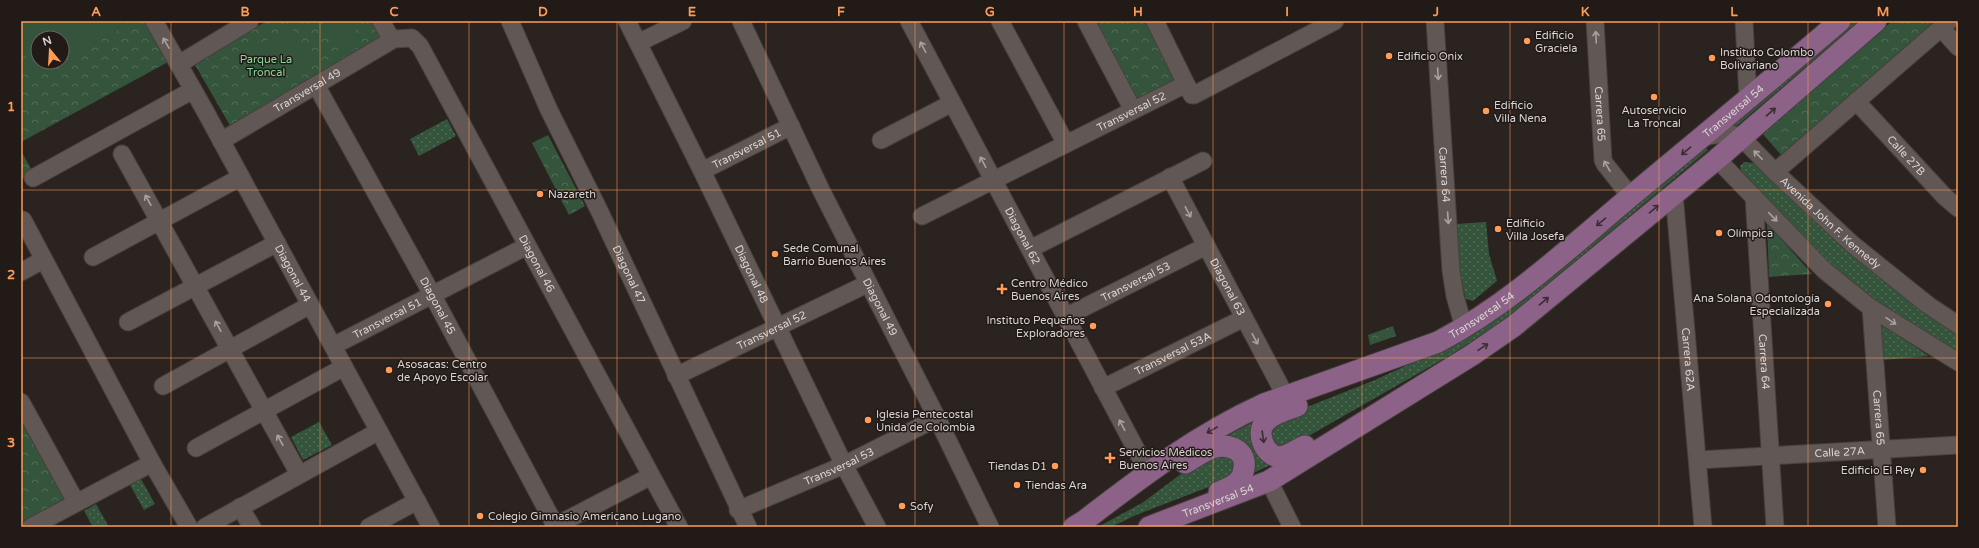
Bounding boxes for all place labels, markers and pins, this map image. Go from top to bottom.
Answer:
place label: Edificio Graciela [1535,29,1577,55]
marker: Edificio Graciela [1522,36,1532,46]
place label: Instituto Colombo Bolivariano [1720,46,1814,72]
place label: Edificio Onix [1397,50,1463,63]
marker: Edificio Onix [1384,51,1394,61]
marker: Instituto Colombo Bolivariano [1707,53,1717,63]
marker: Autoservicio La Troncal [1649,92,1659,102]
place label: Edificio Villa Nena [1494,99,1547,125]
place label: Autoservicio La Troncal [1621,104,1687,130]
marker: Edificio Villa Nena [1481,106,1491,116]
place label: Nazareth [548,188,596,201]
marker: Nazareth [535,189,545,199]
place label: Edificio Villa Josefa [1506,217,1564,243]
marker: Edificio Villa Josefa [1493,224,1503,234]
place label: Olímpica [1727,227,1773,240]
marker: Olímpica [1714,228,1724,238]
place label: Sede Comunal Barrio Buenos Aires [783,242,886,268]
marker: Sede Comunal Barrio Buenos Aires [770,249,780,259]
place label: Centro Médico Buenos Aires [1011,277,1088,303]
marker: Centro Médico Buenos Aires [996,283,1008,295]
place label: Ana Solana Odontología Especializada [1693,292,1820,318]
marker: Ana Solana Odontología Especializada [1823,299,1833,309]
place label: Instituto Pequeños Exploradores [987,314,1085,340]
marker: Instituto Pequeños Exploradores [1088,321,1098,331]
place label: Asosacas: Centro de Apoyo Escolar [397,358,489,384]
marker: Asosacas: Centro de Apoyo Escolar [384,365,394,375]
place label: Iglesia Pentecostal Unida de Colombia [876,408,975,434]
marker: Iglesia Pentecostal Unida de Colombia [863,415,873,425]
place label: Servicios Médicos Buenos Aires [1119,446,1212,472]
marker: Servicios Médicos Buenos Aires [1104,452,1116,464]
place label: Tiendas D1 [988,460,1047,473]
marker: Tiendas D1 [1050,461,1060,471]
place label: Edificio El Rey [1841,464,1915,477]
marker: Edificio El Rey [1918,465,1928,475]
place label: Tiendas Ara [1025,479,1087,492]
marker: Tiendas Ara [1012,480,1022,490]
place label: Sofy [910,500,934,513]
marker: Sofy [897,501,907,511]
place label: Colegio Gimnasio Americano Lugano [488,510,682,523]
marker: Colegio Gimnasio Americano Lugano [475,511,485,521]

